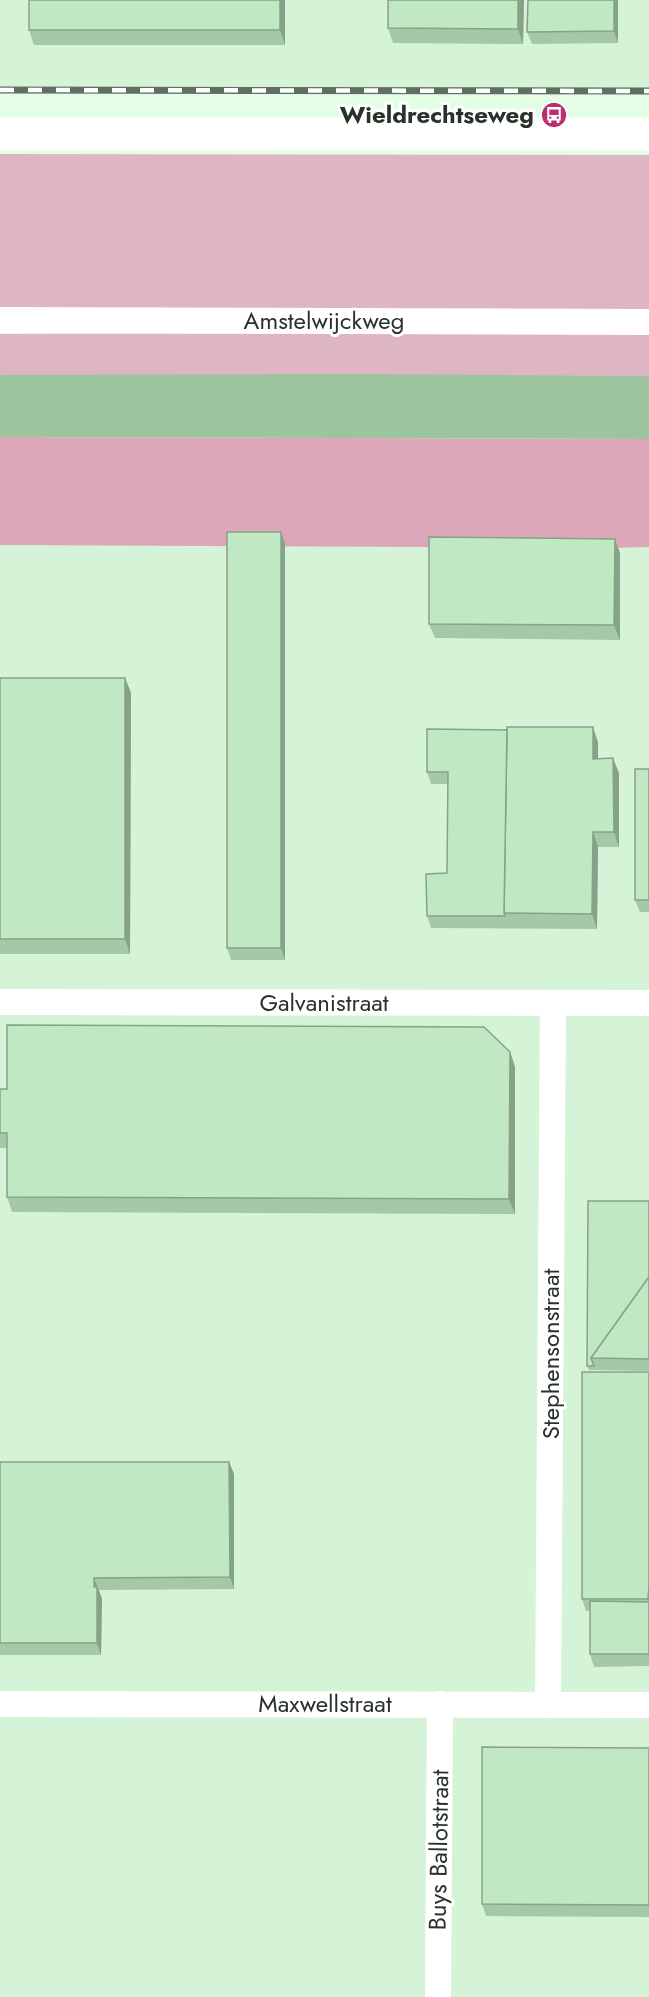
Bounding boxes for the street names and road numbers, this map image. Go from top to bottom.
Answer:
street label: Amstelwijckweg [244,303,404,338]
street label: Galvanistraat [259,985,389,1020]
street label: Stephensonstraat [533,1269,568,1439]
street label: Maxwellstraat [258,1686,392,1721]
street label: Buys Ballotstraat [420,1769,457,1931]

